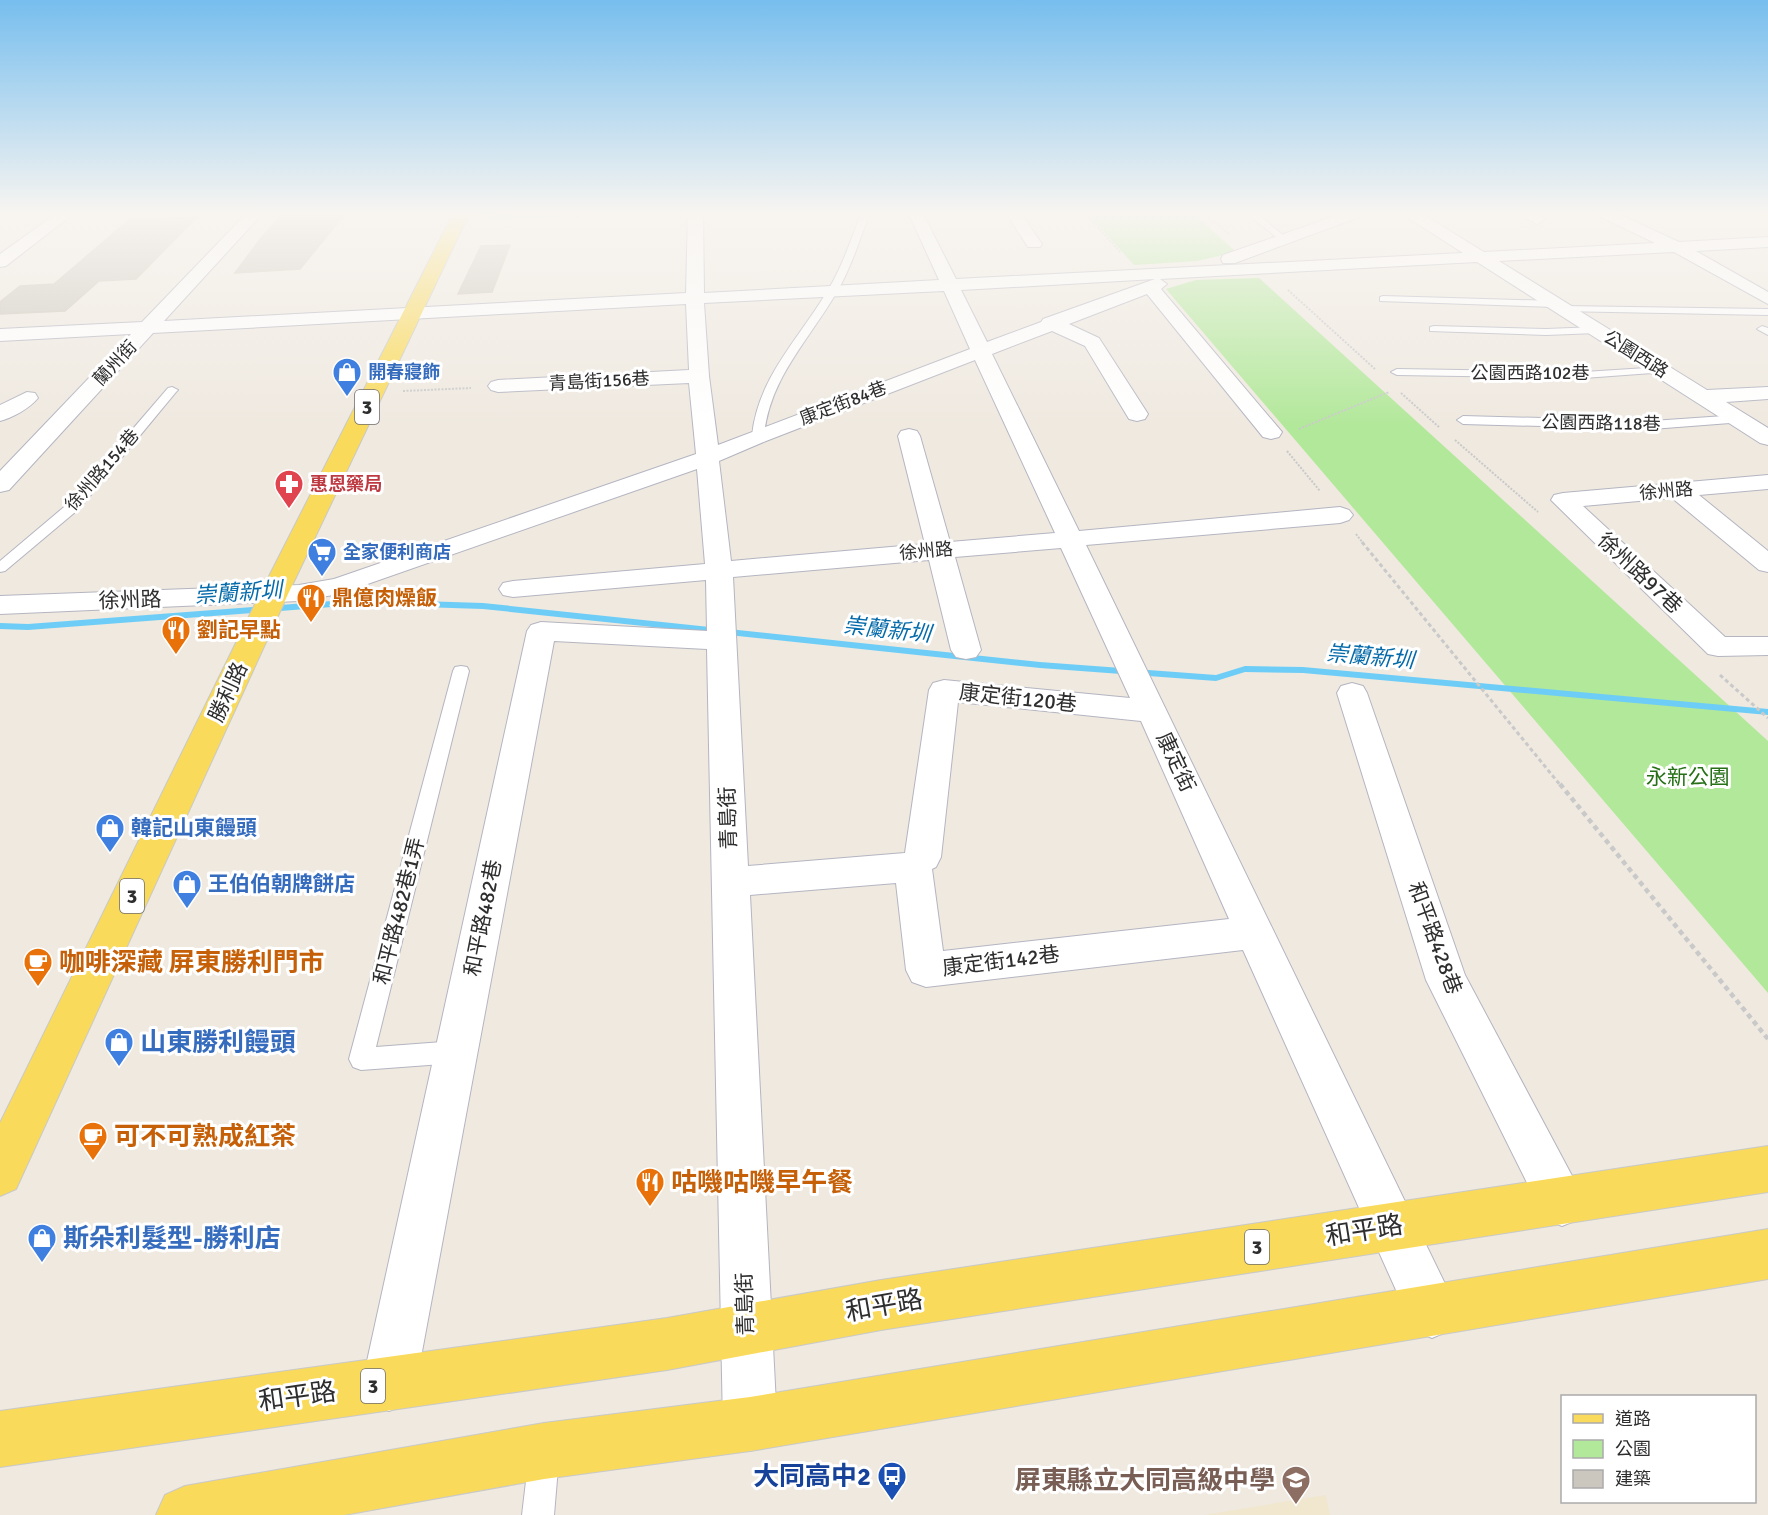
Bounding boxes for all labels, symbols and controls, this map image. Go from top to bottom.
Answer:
street label: 公園西路 [1600,326,1672,382]
street label: 蘭州街 [89,336,141,390]
shop icon: 開春寢飾 [331,356,363,398]
place label: 開春寢飾 [368,361,440,383]
street label: 公園西路102巷 [1470,362,1590,384]
street label: 青島街156巷 [548,367,650,395]
street label: 康定街84巷 [796,376,890,430]
road number: 3 [355,390,379,424]
street label: 公園西路118巷 [1541,411,1661,435]
street label: 徐州路154巷 [61,425,143,515]
pharmacy icon: 惠恩藥局 [273,468,305,510]
place label: 惠恩藥局 [310,473,382,495]
street label: 徐州路 [1638,478,1694,504]
street label: 徐州路97巷 [1592,527,1688,619]
supermarket icon: 全家便利商店 [306,536,338,578]
street label: 徐州路 [898,538,954,564]
place label: 全家便利商店 [343,541,451,563]
water label: 崇蘭新圳 [193,576,286,609]
restaurant icon: 鼎億肉燥飯 [295,582,327,624]
place label: 鼎億肉燥飯 [332,585,437,611]
street label: 徐州路 [98,586,162,614]
water label: 崇蘭新圳 [842,611,935,648]
restaurant icon: 劉記早點 [160,614,192,656]
place label: 劉記早點 [197,617,281,643]
water label: 崇蘭新圳 [1325,639,1418,674]
street label: 勝利路 [203,658,253,726]
street label: 康定街120巷 [958,679,1078,717]
street label: 康定街 [1151,728,1201,796]
park label: 永新公園 [1646,764,1730,790]
street label: 青島街 [714,786,742,850]
shop icon: 韓記山東饅頭 [94,812,126,854]
place label: 韓記山東饅頭 [131,815,257,841]
street label: 和平路482巷1弄 [368,835,430,987]
street label: 和平路482巷 [459,858,507,978]
shop icon: 王伯伯朝牌餅店 [171,868,203,910]
place label: 王伯伯朝牌餅店 [208,871,355,897]
street label: 和平路428巷 [1403,878,1467,998]
road number: 3 [120,879,144,913]
street label: 康定街142巷 [941,941,1061,981]
cafe icon: 咖啡深藏 屏東勝利門市 [22,946,54,988]
place label: 咖啡深藏 屏東勝利門市 [59,947,325,979]
shop icon: 山東勝利饅頭 [103,1026,135,1068]
place label: 山東勝利饅頭 [140,1027,296,1059]
cafe icon: 可不可熟成紅茶 [77,1120,109,1162]
place label: 可不可熟成紅茶 [114,1121,296,1153]
restaurant icon: 咕嘰咕嘰早午餐 [634,1166,666,1208]
place label: 咕嘰咕嘰早午餐 [671,1167,853,1199]
street label: 和平路 [1323,1209,1405,1253]
shop icon: 斯朵利髮型-勝利店 [26,1222,58,1264]
place label: 斯朵利髮型-勝利店 [63,1223,281,1255]
road number: 3 [1245,1230,1269,1264]
street label: 青島街 [731,1272,759,1336]
street label: 和平路 [843,1283,925,1329]
road number: 3 [361,1369,385,1403]
street label: 和平路 [256,1376,338,1418]
legend [1561,1395,1756,1503]
text: 道路 [1615,1408,1651,1430]
text: 公園 [1615,1438,1651,1460]
bus stop icon: 大同高中2 [876,1460,908,1502]
place label: 大同高中2 [753,1461,871,1493]
school or university icon: 屏東縣立大同高級中學 [1280,1464,1312,1506]
place label: 屏東縣立大同高級中學 [1015,1465,1275,1497]
text: 建築 [1615,1468,1651,1490]

